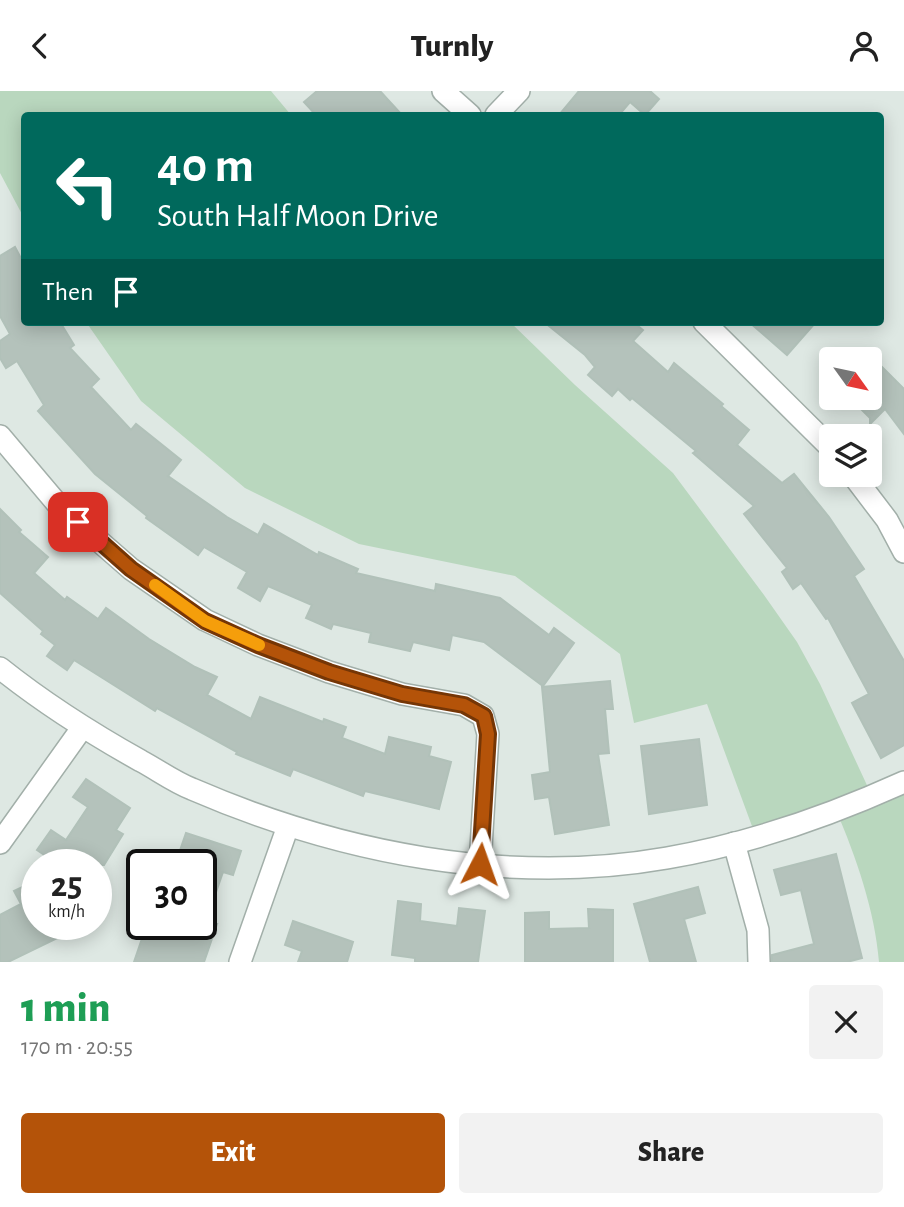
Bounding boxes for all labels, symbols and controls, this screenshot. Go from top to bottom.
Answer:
icon: back [21,27,59,65]
icon: person [845,27,883,65]
text: Turnly [411,30,493,62]
icon: left [42,140,133,231]
text: 40 m [157,142,254,191]
text: South Half Moon Drive [157,200,439,232]
icon: arrive [107,273,145,311]
text: Then [42,279,93,305]
north arrow [819,347,882,409]
map controls [819,347,882,487]
button: layers [819,424,882,487]
pin [48,492,108,552]
icon: arrive [59,503,97,541]
position arrow [443,827,517,901]
speed limit sign: 30 [126,849,217,940]
text: 25 [51,868,82,903]
text: km/h [48,903,85,921]
button: close [809,985,883,1059]
text: 1 min [21,987,110,1029]
text: 170 m · 20:55 [21,1036,133,1059]
button: Exit [21,1113,445,1193]
button: Share [459,1113,883,1193]

